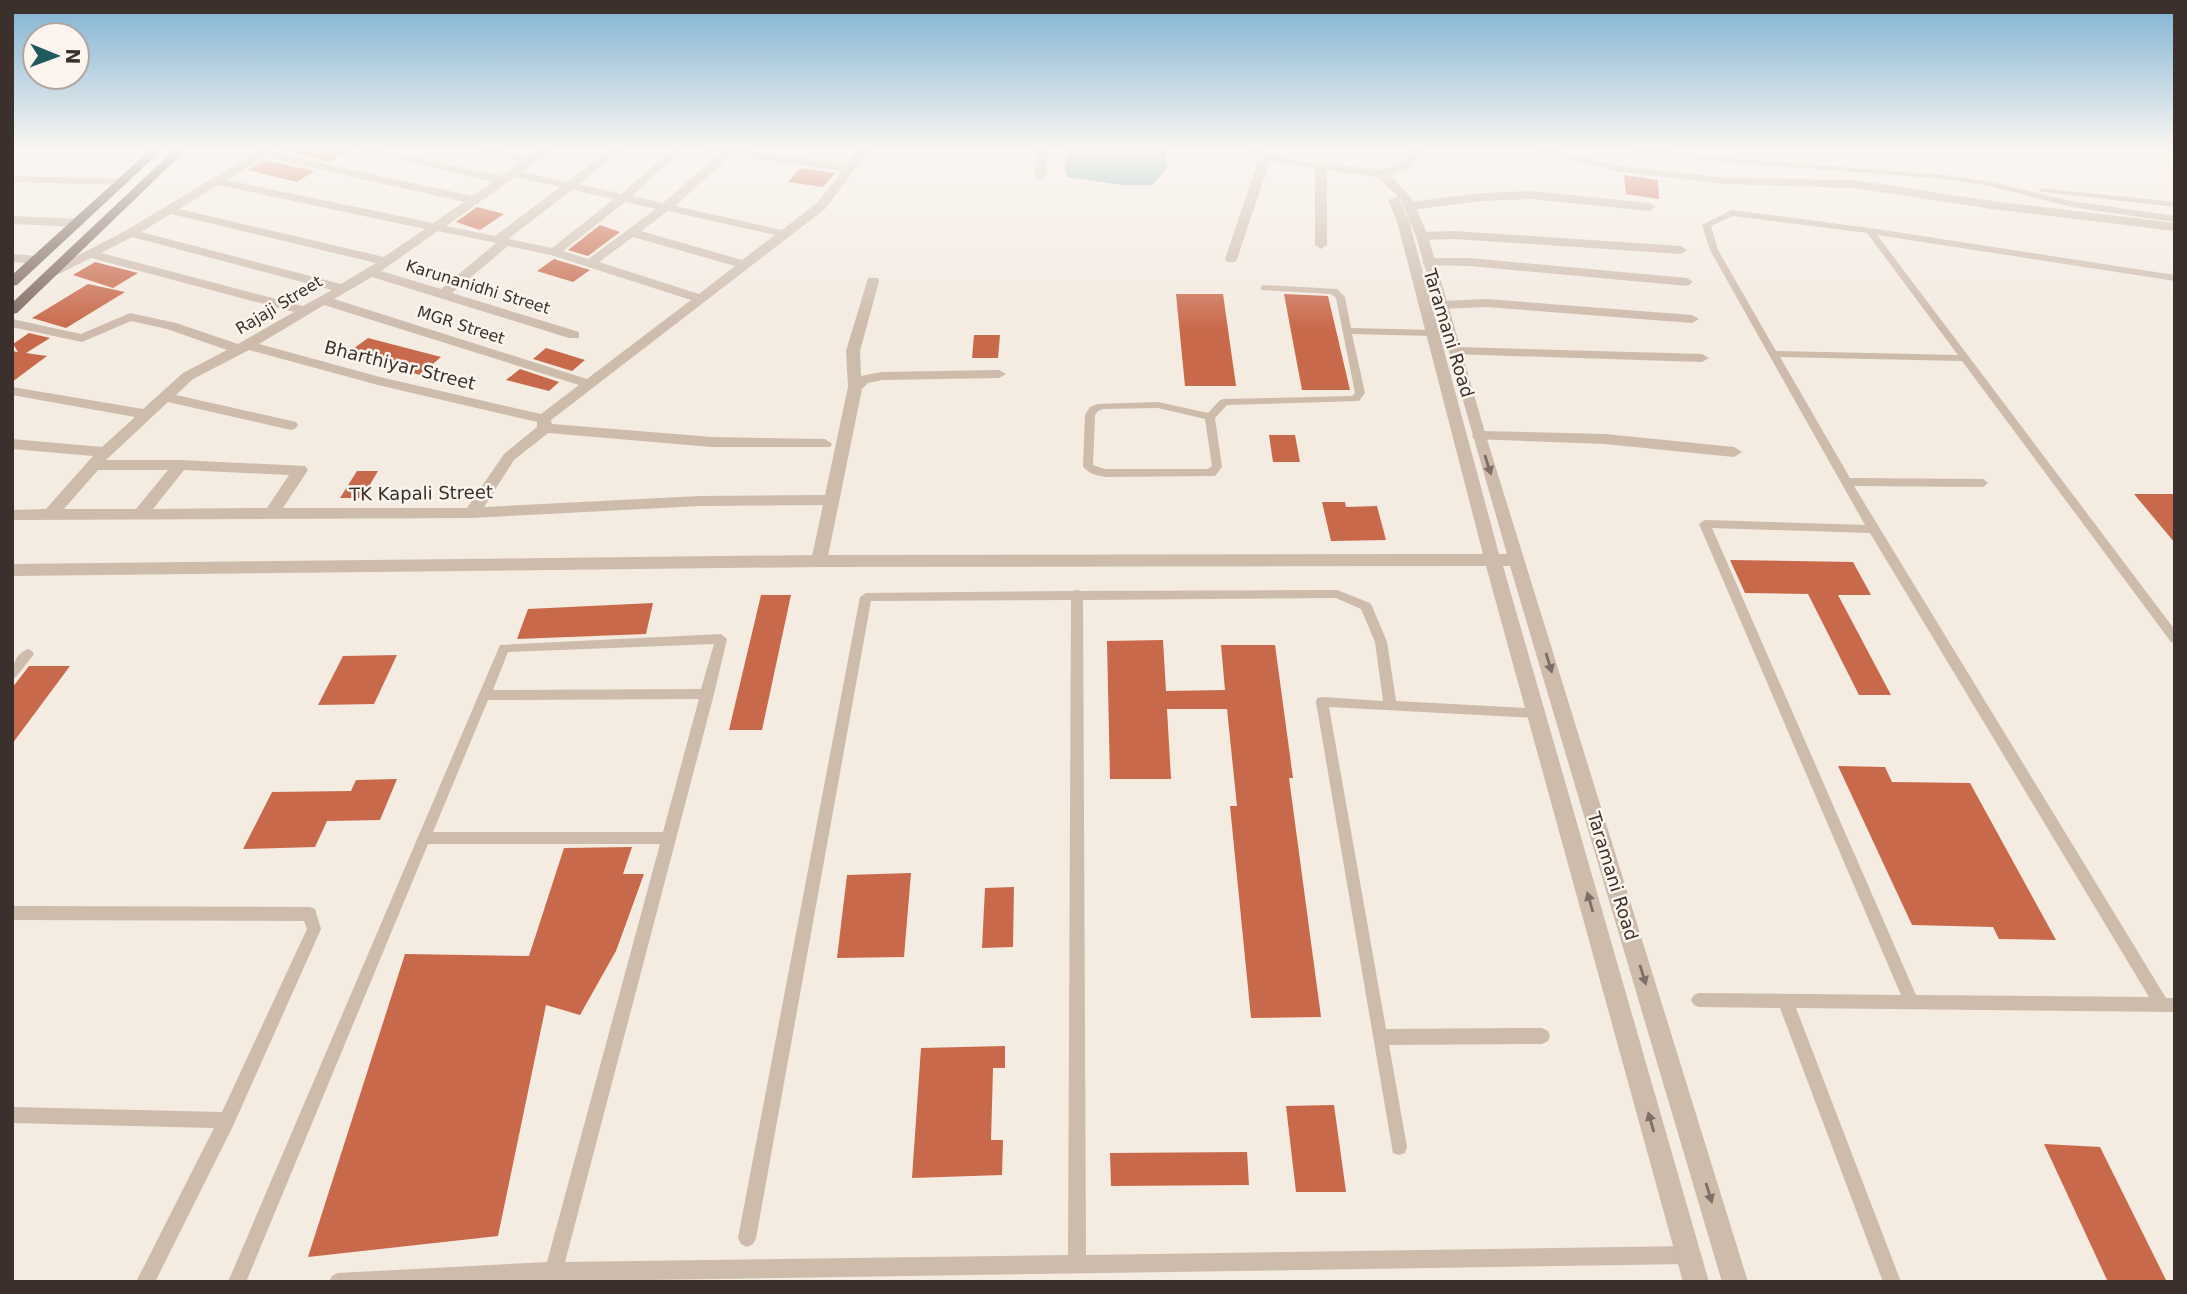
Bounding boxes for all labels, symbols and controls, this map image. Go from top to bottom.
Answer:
north arrow [21,21,91,91]
text: N [62,48,84,64]
street label: Karunanidhi Street [404,256,552,318]
street label: Taramani Road [1419,265,1479,400]
street label: Rajaji Street [232,272,326,338]
street label: MGR Street [415,302,507,348]
street label: Bharthiyar Street [322,336,478,394]
one-way arrow [1483,455,1494,476]
street label: TK Kapali Street [348,481,493,505]
one-way arrow [1545,653,1555,674]
street label: Taramani Road [1583,808,1643,943]
one-way arrow [1584,891,1595,913]
one-way arrow [1639,965,1649,986]
one-way arrow [1646,1111,1656,1132]
one-way arrow [1704,1183,1714,1204]

